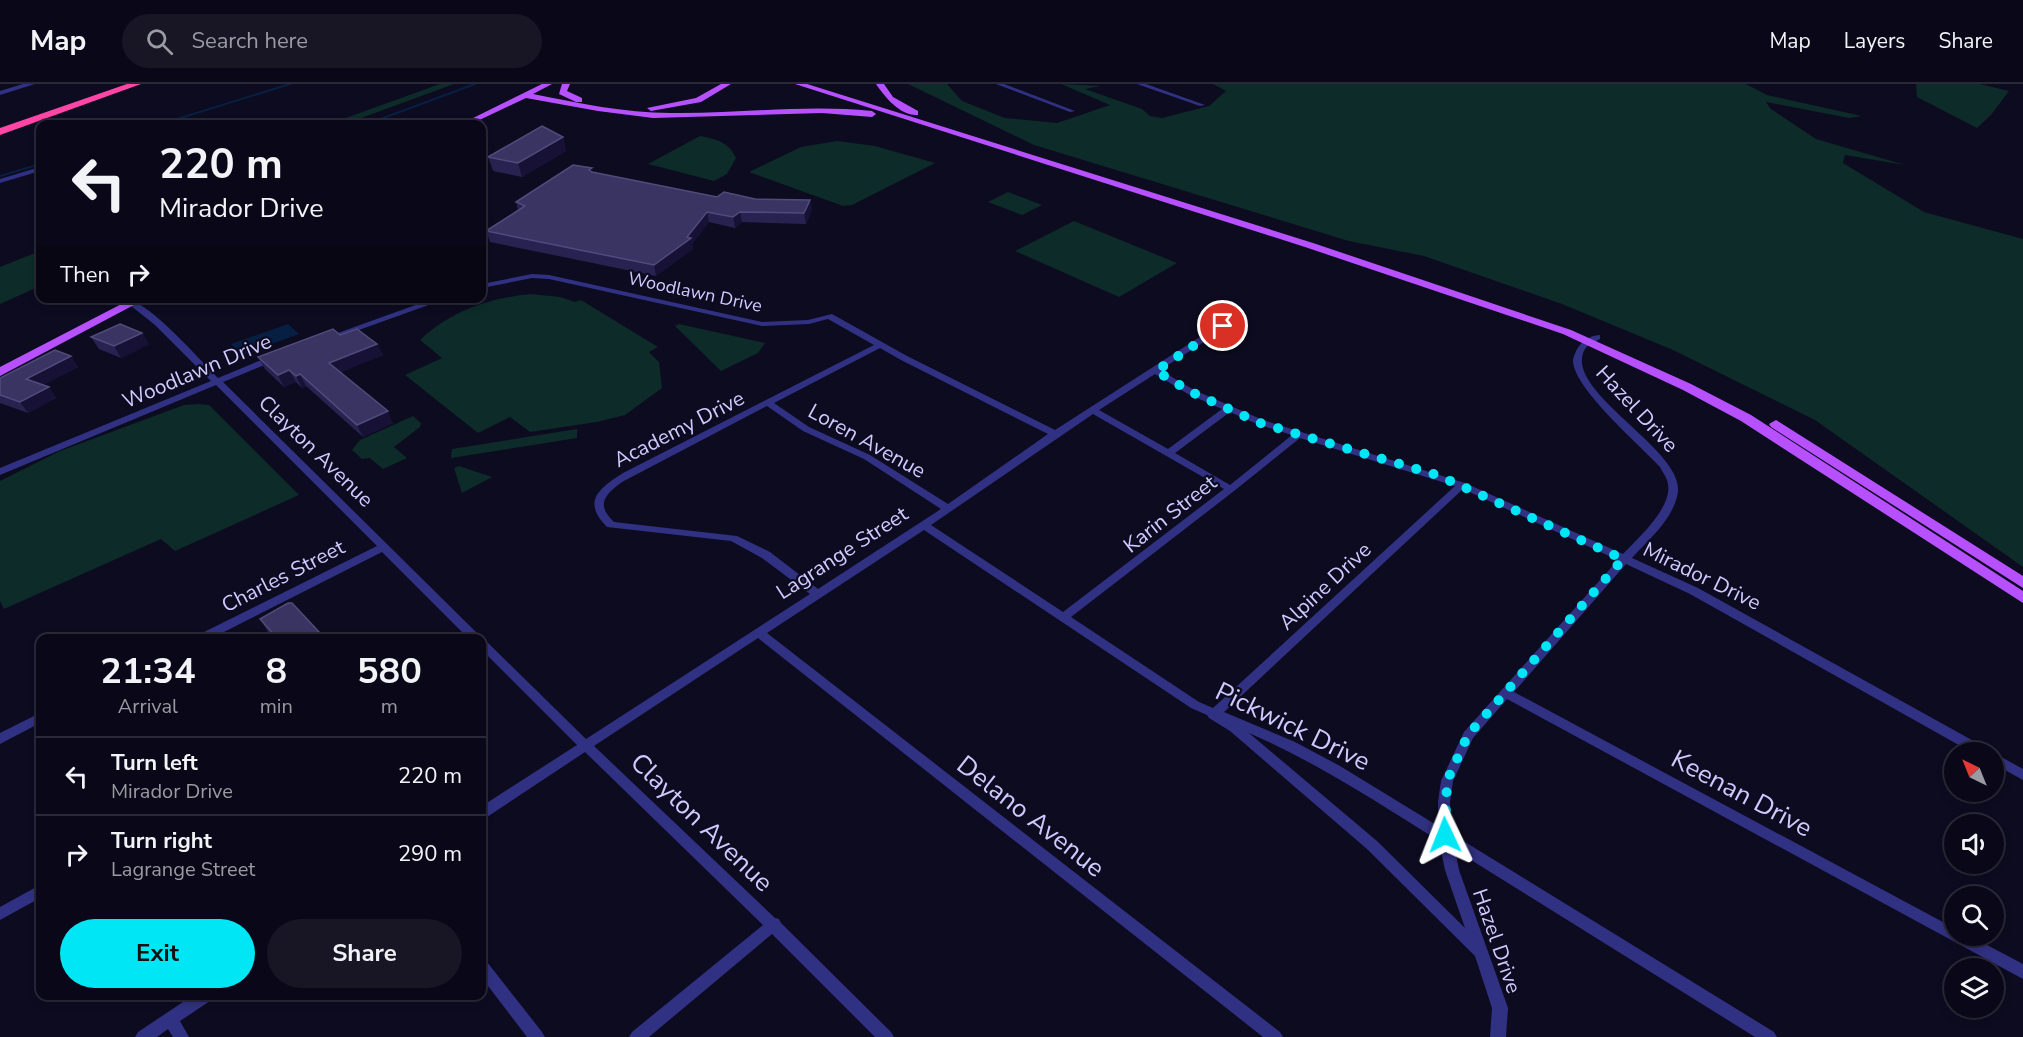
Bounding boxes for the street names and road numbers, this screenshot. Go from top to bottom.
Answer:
street label: Woodlawn Drive [626,266,764,318]
street label: Woodlawn Drive [118,327,276,415]
street label: Hazel Drive [1590,360,1684,458]
street label: Academy Drive [609,384,749,474]
street label: Clayton Avenue [252,389,380,513]
street label: Loren Avenue [803,397,931,485]
street label: Karin Street [1118,468,1223,559]
street label: Lagrange Street [771,500,914,606]
street label: Charles Street [217,533,350,619]
street label: Mirador Drive [1638,535,1766,617]
street label: Alpine Drive [1273,536,1377,636]
street label: Pickwick Drive [1209,674,1376,779]
street label: Keenan Drive [1665,742,1819,845]
street label: Clayton Avenue [623,745,781,899]
street label: Delano Avenue [949,748,1112,885]
street label: Hazel Drive [1466,885,1528,997]

